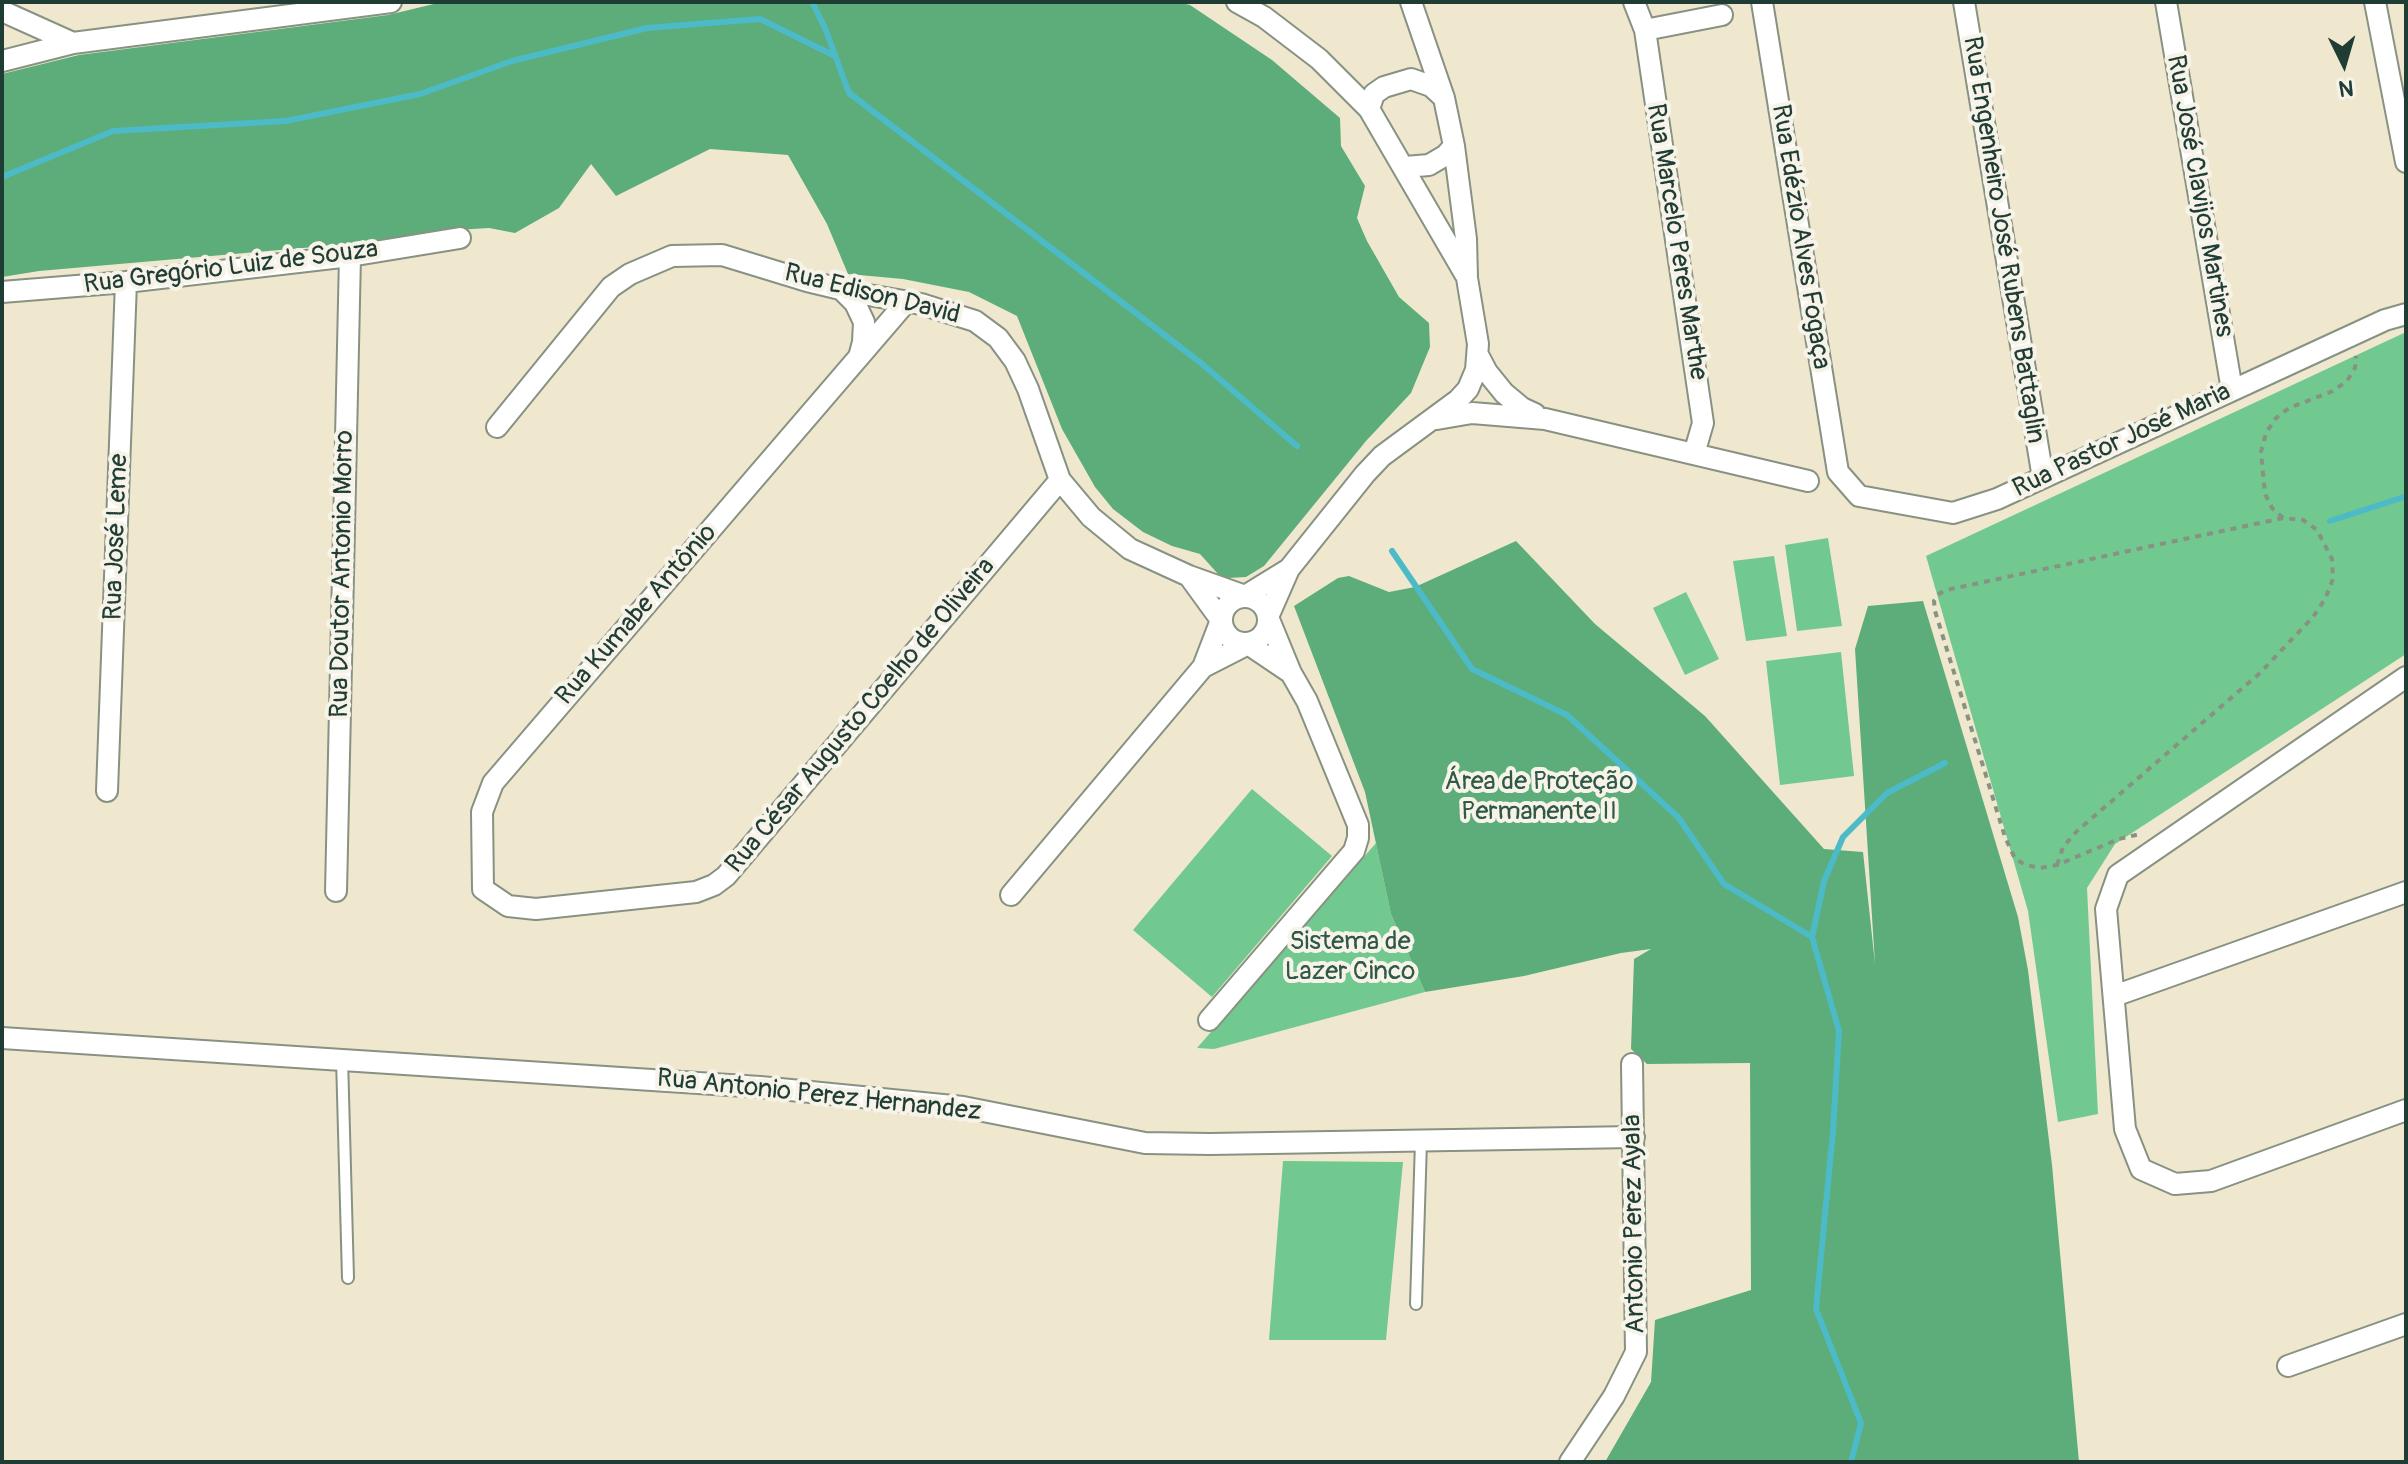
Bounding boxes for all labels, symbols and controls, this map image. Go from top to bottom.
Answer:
north arrow [2304,24,2384,104]
street label: Rua Engenheiro José Rubens Battaglin [1955,34,2051,446]
street label: Rua José Clavijos Martines [2159,53,2239,339]
text: N [2337,73,2355,103]
street label: Rua Marcelo Peres Marthe [1639,102,1713,382]
street label: Rua Edézio Alves Fogaça [1764,102,1836,372]
street label: Rua Gregório Luiz de Souza [82,234,380,302]
street label: Rua Edison David [781,258,963,332]
street label: Rua Pastor José Maria [2008,377,2236,505]
street label: Rua Doutor Antonio Morro [325,430,361,718]
street label: Rua José Leme [99,453,135,621]
street label: Rua Kumabe Antônio [550,518,724,712]
street label: Rua César Augusto Coelho de Oliveira [720,552,1002,880]
park label: Área de Proteção Permanente II [1445,766,1633,828]
park label: Sistema de Lazer Cinco [1285,926,1415,988]
street label: Rua Antonio Perez Hernandez [655,1063,983,1129]
street label: Antonio Perez Ayala [1617,1114,1653,1334]

